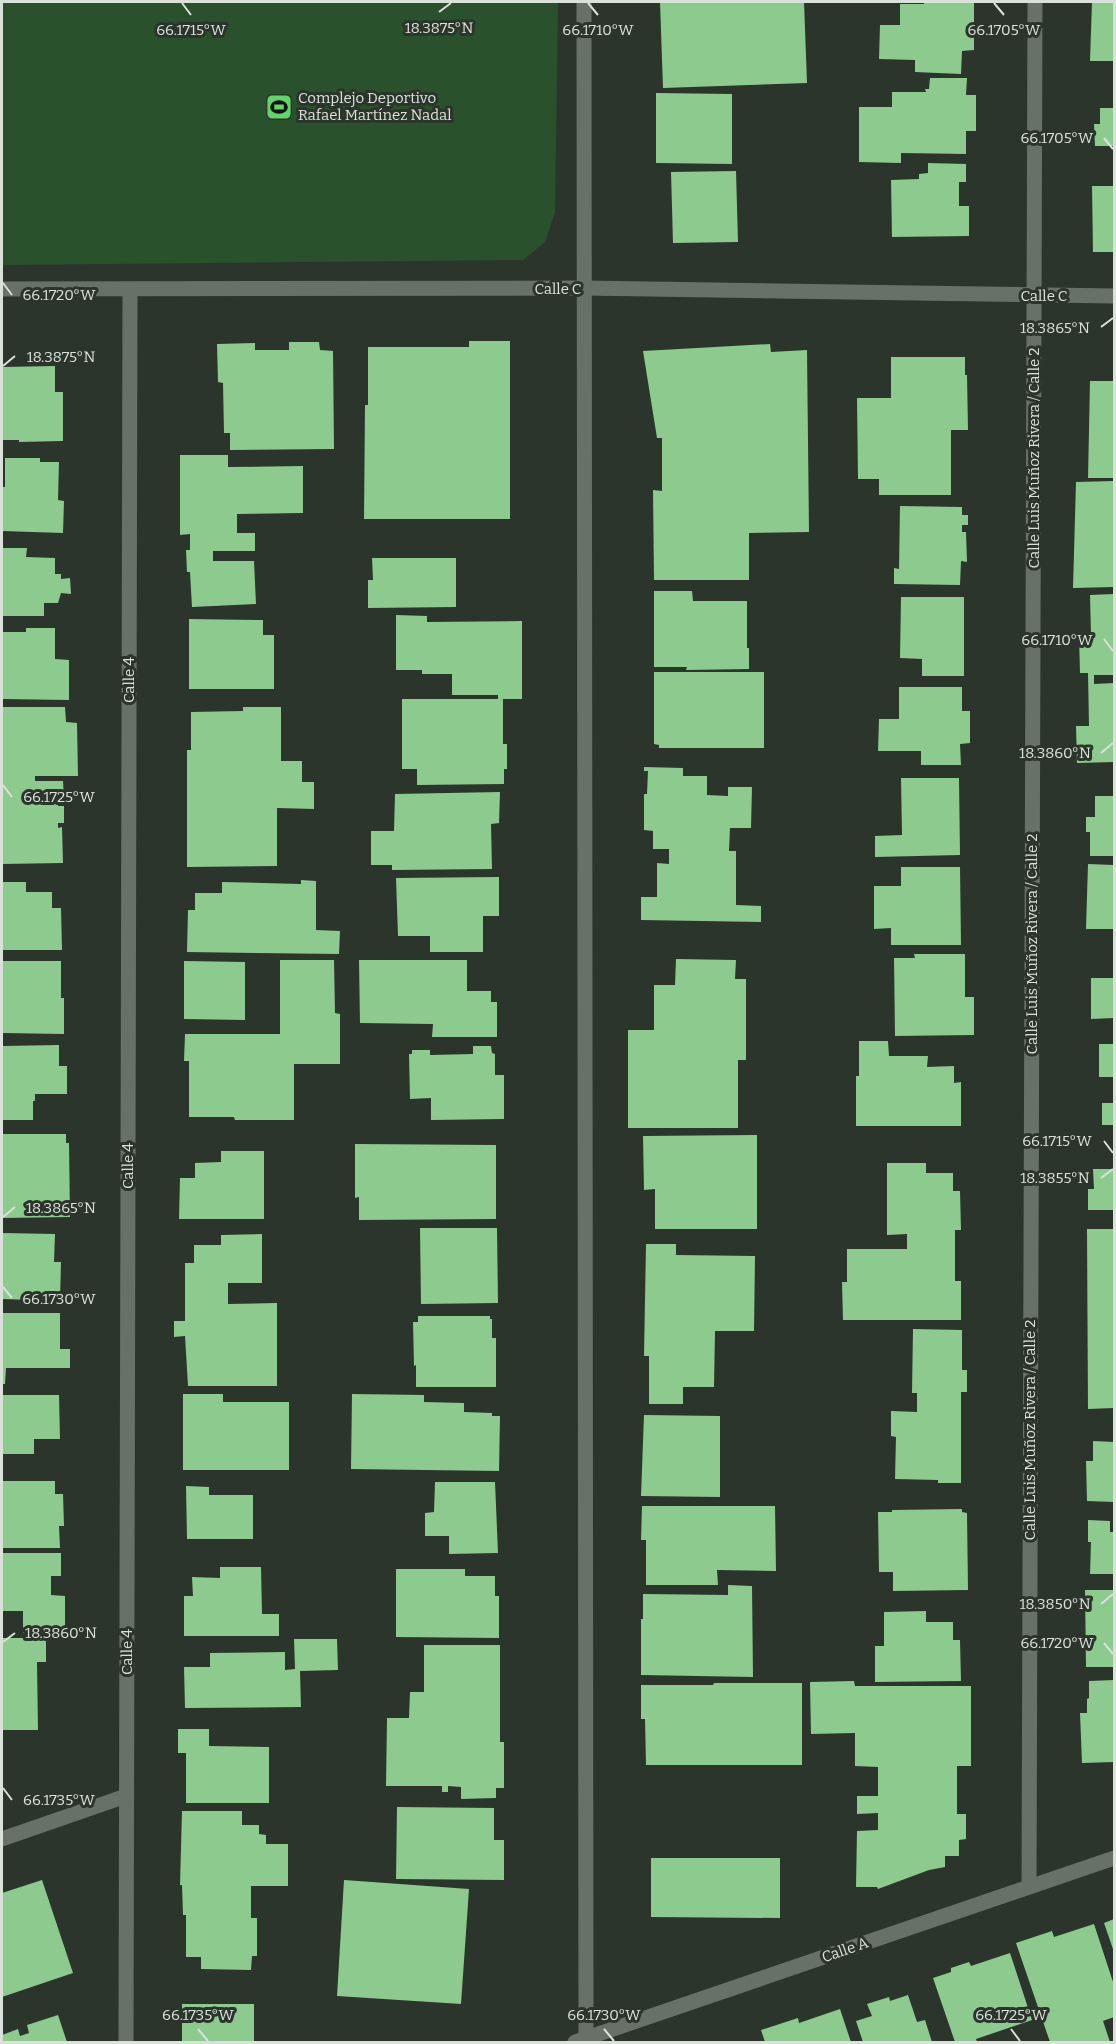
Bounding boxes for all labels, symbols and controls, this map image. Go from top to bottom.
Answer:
text: 18.3875°N [405,19,473,37]
text: 66.1715°W [156,21,227,39]
text: 66.1710°W [562,21,634,39]
text: 66.1705°W [968,21,1041,39]
place label: Complejo Deportivo Rafael Martínez Nadal [298,89,452,124]
sports icon: Complejo Deportivo Rafael Martínez Nadal [264,92,294,122]
text: 66.1705°W [1021,129,1094,147]
street label: Calle C [534,280,582,298]
text: 66.1720°W [22,286,96,304]
street label: Calle C [1020,287,1068,305]
text: 18.3865°N [1020,319,1090,337]
text: 18.3875°N [27,348,95,366]
street label: Calle Luis Muñoz Rivera / Calle 2 [1025,348,1043,568]
text: 66.1710°W [1021,631,1093,649]
street label: Calle 4 [120,657,138,703]
text: 18.3860°N [1019,744,1091,762]
text: 66.1725°W [23,788,95,806]
street label: Calle Luis Muñoz Rivera / Calle 2 [1023,834,1041,1054]
text: 66.1715°W [1022,1132,1093,1150]
street label: Calle 4 [119,1143,137,1189]
text: 18.3855°N [1020,1169,1090,1187]
text: 18.3865°N [26,1199,96,1217]
text: 66.1730°W [22,1290,96,1308]
street label: Calle Luis Muñoz Rivera / Calle 2 [1021,1320,1039,1540]
text: 18.3850°N [1019,1595,1091,1613]
text: 18.3860°N [25,1624,97,1642]
street label: Calle 4 [118,1629,136,1675]
text: 66.1720°W [1020,1634,1094,1652]
text: 66.1735°W [23,1791,96,1809]
street label: Calle A [819,1934,871,1966]
text: 66.1735°W [162,2006,235,2024]
text: 66.1730°W [567,2006,641,2024]
text: 66.1725°W [975,2006,1047,2024]

